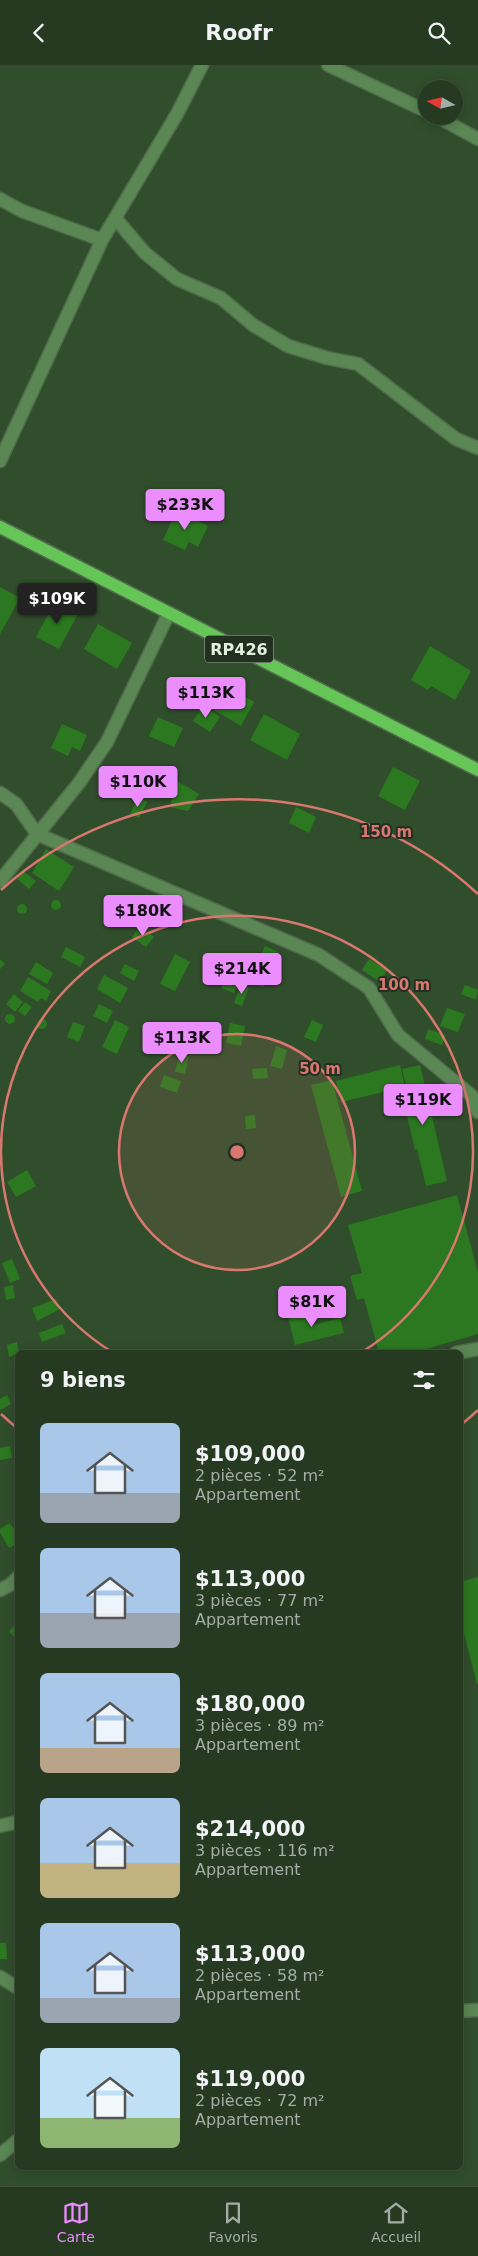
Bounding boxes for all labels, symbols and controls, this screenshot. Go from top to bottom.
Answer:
icon: back [25,19,53,47]
icon: search [425,19,453,47]
text: Roofr [205,20,273,45]
north arrow [418,80,462,125]
map controls [418,80,463,125]
pin: $233K [150,489,220,531]
text: $233K [157,495,213,514]
pin: $109K [22,583,92,625]
text: $109K [29,589,85,608]
road number: RP426 [205,635,273,663]
pin: $113K [171,677,241,719]
text: $113K [178,683,234,702]
pin: $110K [103,765,173,808]
text: $110K [110,772,166,791]
text: 150 m [360,823,412,841]
pin: $180K [108,895,178,937]
text: $180K [115,901,171,920]
pin: $214K [207,953,277,995]
text: $214K [214,959,270,978]
text: 100 m [378,976,430,994]
pin: $113K [147,1021,217,1064]
text: $113K [154,1028,210,1047]
text: 50 m [299,1060,341,1078]
pin: $119K [388,1083,458,1126]
text: $119K [395,1090,451,1109]
centre of rings [228,1143,246,1161]
pin: $81K [282,1285,342,1328]
text: $81K [289,1292,335,1311]
icon: filters [410,1366,438,1394]
text: 9 biens [40,1368,126,1392]
text: $109,000 [195,1442,305,1466]
icon: home [80,1443,140,1503]
text: 2 pièces · 52 m² [195,1466,324,1485]
text: Appartement [195,1485,301,1504]
text: $113,000 [195,1567,305,1591]
icon: home [80,1568,140,1628]
text: 3 pièces · 77 m² [195,1591,324,1610]
text: Appartement [195,1610,301,1629]
text: $180,000 [195,1692,305,1716]
icon: home [80,1693,140,1753]
text: 3 pièces · 89 m² [195,1716,324,1735]
text: Appartement [195,1735,301,1754]
text: $214,000 [195,1817,305,1841]
icon: home [80,1818,140,1878]
text: 3 pièces · 116 m² [195,1841,335,1860]
text: Appartement [195,1860,301,1879]
text: $113,000 [195,1942,305,1966]
icon: home [80,1943,140,2003]
text: 2 pièces · 58 m² [195,1966,324,1985]
text: Appartement [195,1985,301,2004]
text: $119,000 [195,2067,305,2091]
icon: home [80,2068,140,2128]
text: 2 pièces · 72 m² [195,2091,324,2110]
text: Appartement [195,2110,301,2129]
tab: Carte [57,2199,95,2245]
tab: Favoris [209,2199,258,2245]
tab: Accueil [371,2199,421,2245]

